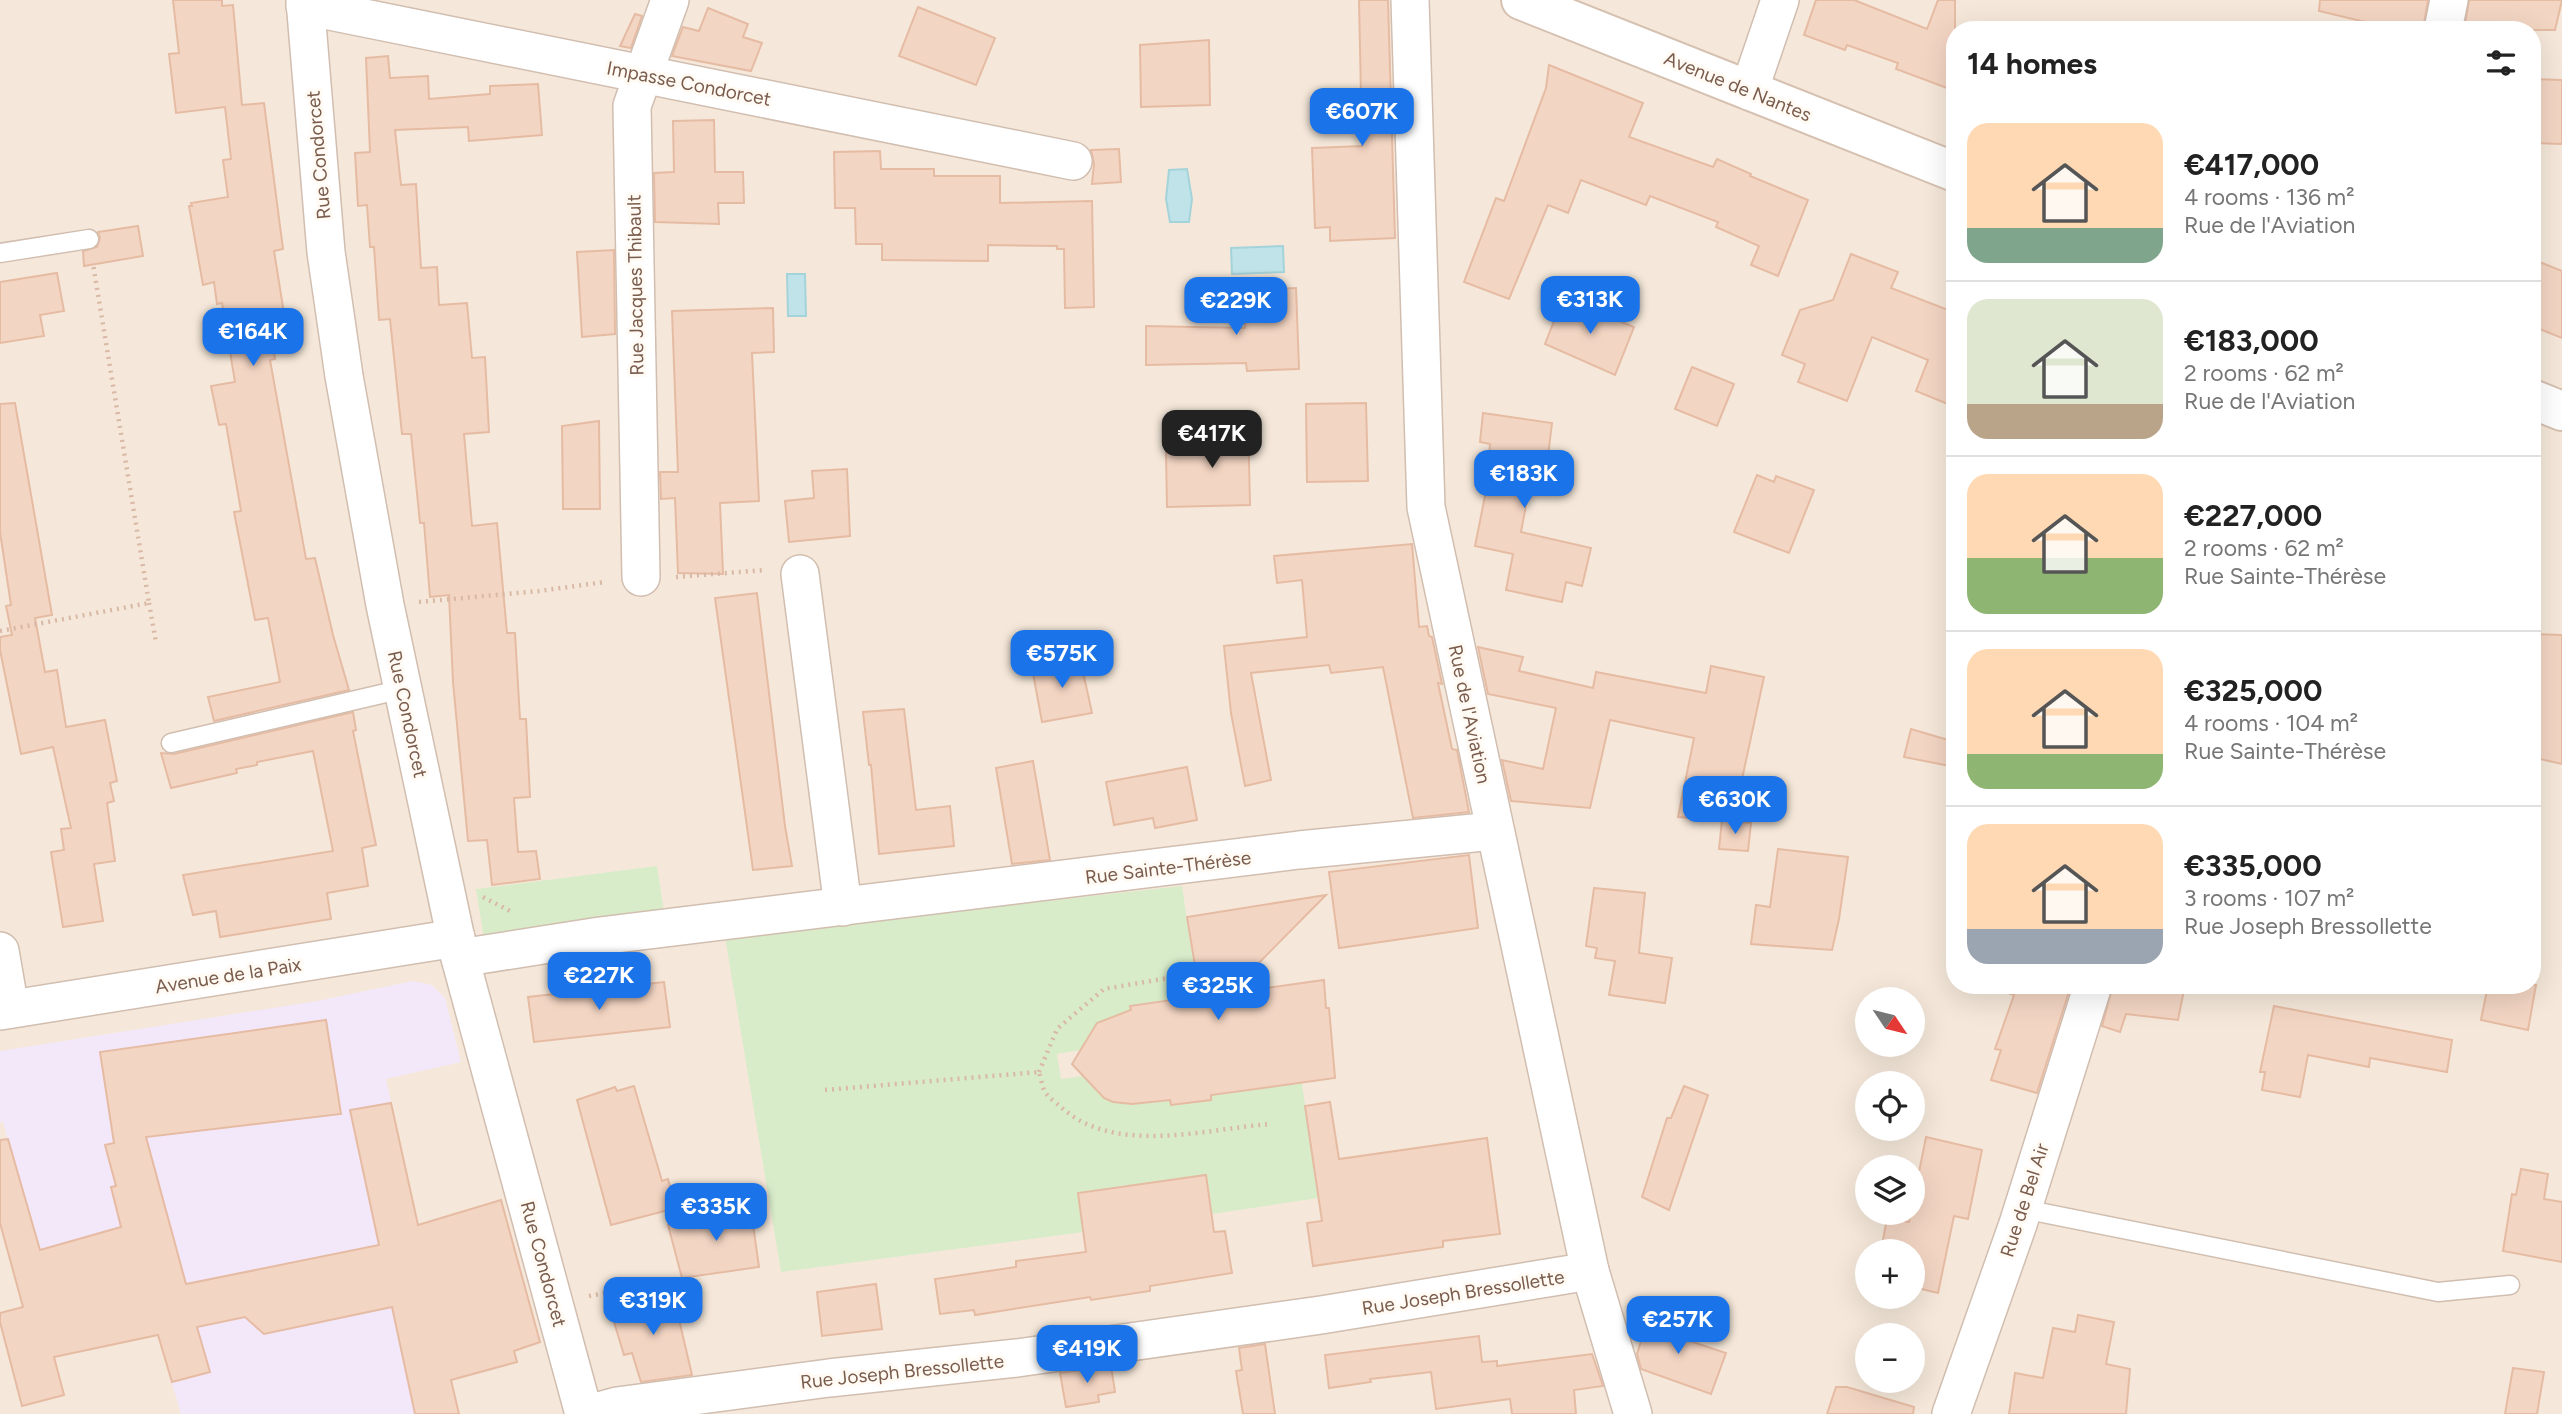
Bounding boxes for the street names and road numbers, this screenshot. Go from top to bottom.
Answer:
street label: Avenue de Nantes [1661,46,1815,126]
street label: Impasse Condorcet [605,56,773,111]
street label: Rue Condorcet [301,90,336,220]
street label: Rue Jacques Thibault [622,194,649,376]
street label: Rue de l'Aviation [1444,642,1495,786]
street label: Rue Condorcet [383,648,432,780]
street label: Rue Sainte-Thérèse [1084,846,1252,889]
street label: Avenue de la Paix [153,953,303,998]
street label: Rue de Bel Air [1995,1140,2054,1260]
street label: Rue Condorcet [516,1199,571,1330]
street label: Rue Joseph Bressollette [1360,1265,1566,1320]
street label: Rue Joseph Bressollette [799,1349,1005,1394]

